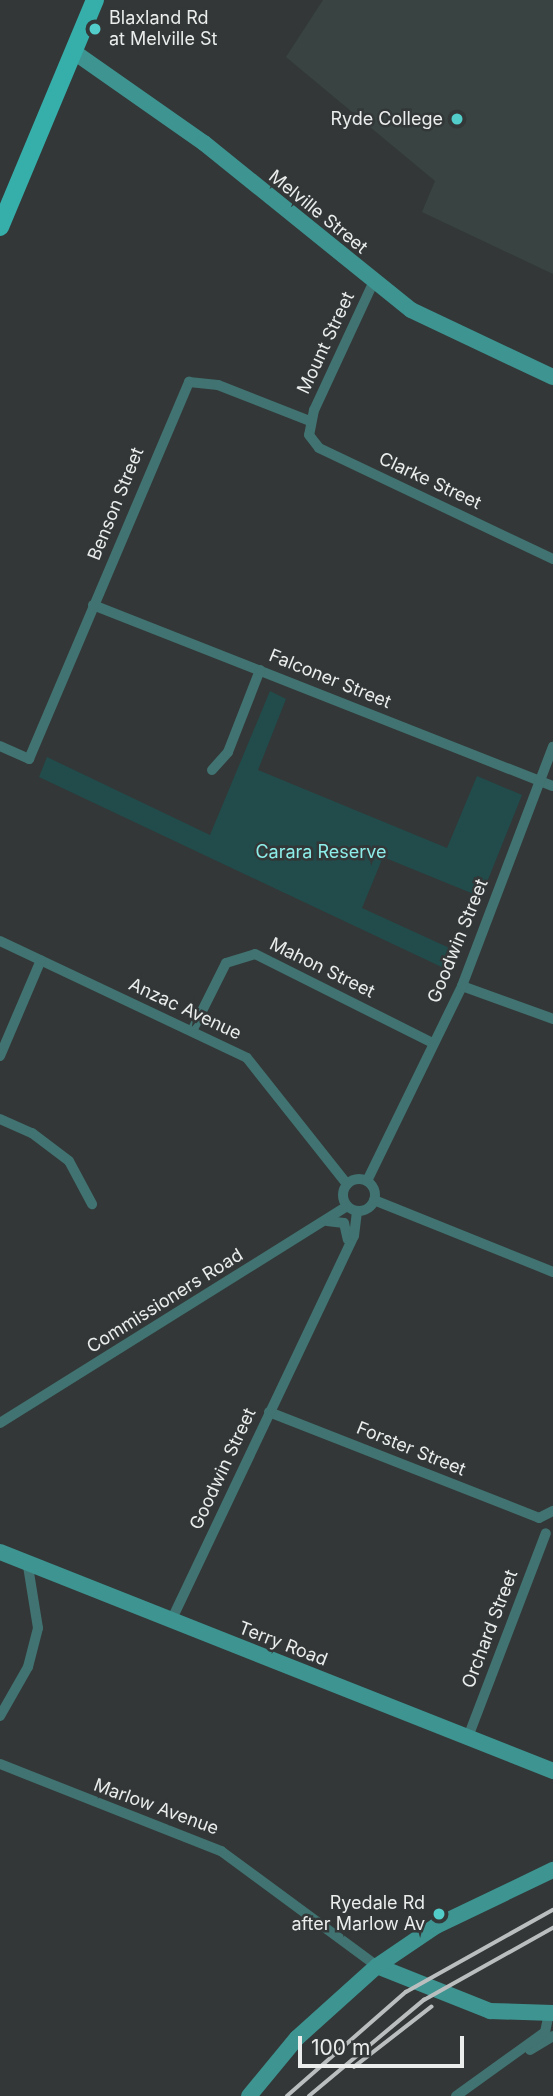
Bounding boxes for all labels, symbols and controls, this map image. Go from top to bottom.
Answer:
place label: Blaxland Rd at Melville St [109,8,217,50]
marker: Blaxland Rd at Melville St [87,21,103,37]
place label: Ryde College [330,108,443,130]
marker: Ryde College [449,111,465,127]
street label: Melville Street [264,166,372,258]
street label: Mount Street [293,289,359,397]
street label: Benson Street [84,444,148,564]
street label: Clarke Street [375,448,485,514]
street label: Falconer Street [266,645,394,713]
park label: Carara Reserve [255,841,387,863]
street label: Goodwin Street [423,876,493,1006]
street label: Mahon Street [266,933,378,1003]
street label: Anzac Avenue [125,974,245,1044]
street label: Commissioners Road [83,1244,247,1358]
street label: Goodwin Street [185,1405,261,1533]
street label: Forster Street [353,1417,469,1481]
street label: Orchard Street [458,1567,522,1691]
street label: Terry Road [236,1617,330,1671]
street label: Marlow Avenue [91,1774,221,1840]
place label: Ryedale Rd after Marlow Av [291,1893,425,1936]
marker: Ryedale Rd after Marlow Av [431,1906,447,1922]
scale bar [301,2022,467,2066]
text: 100 m [311,2035,370,2060]

